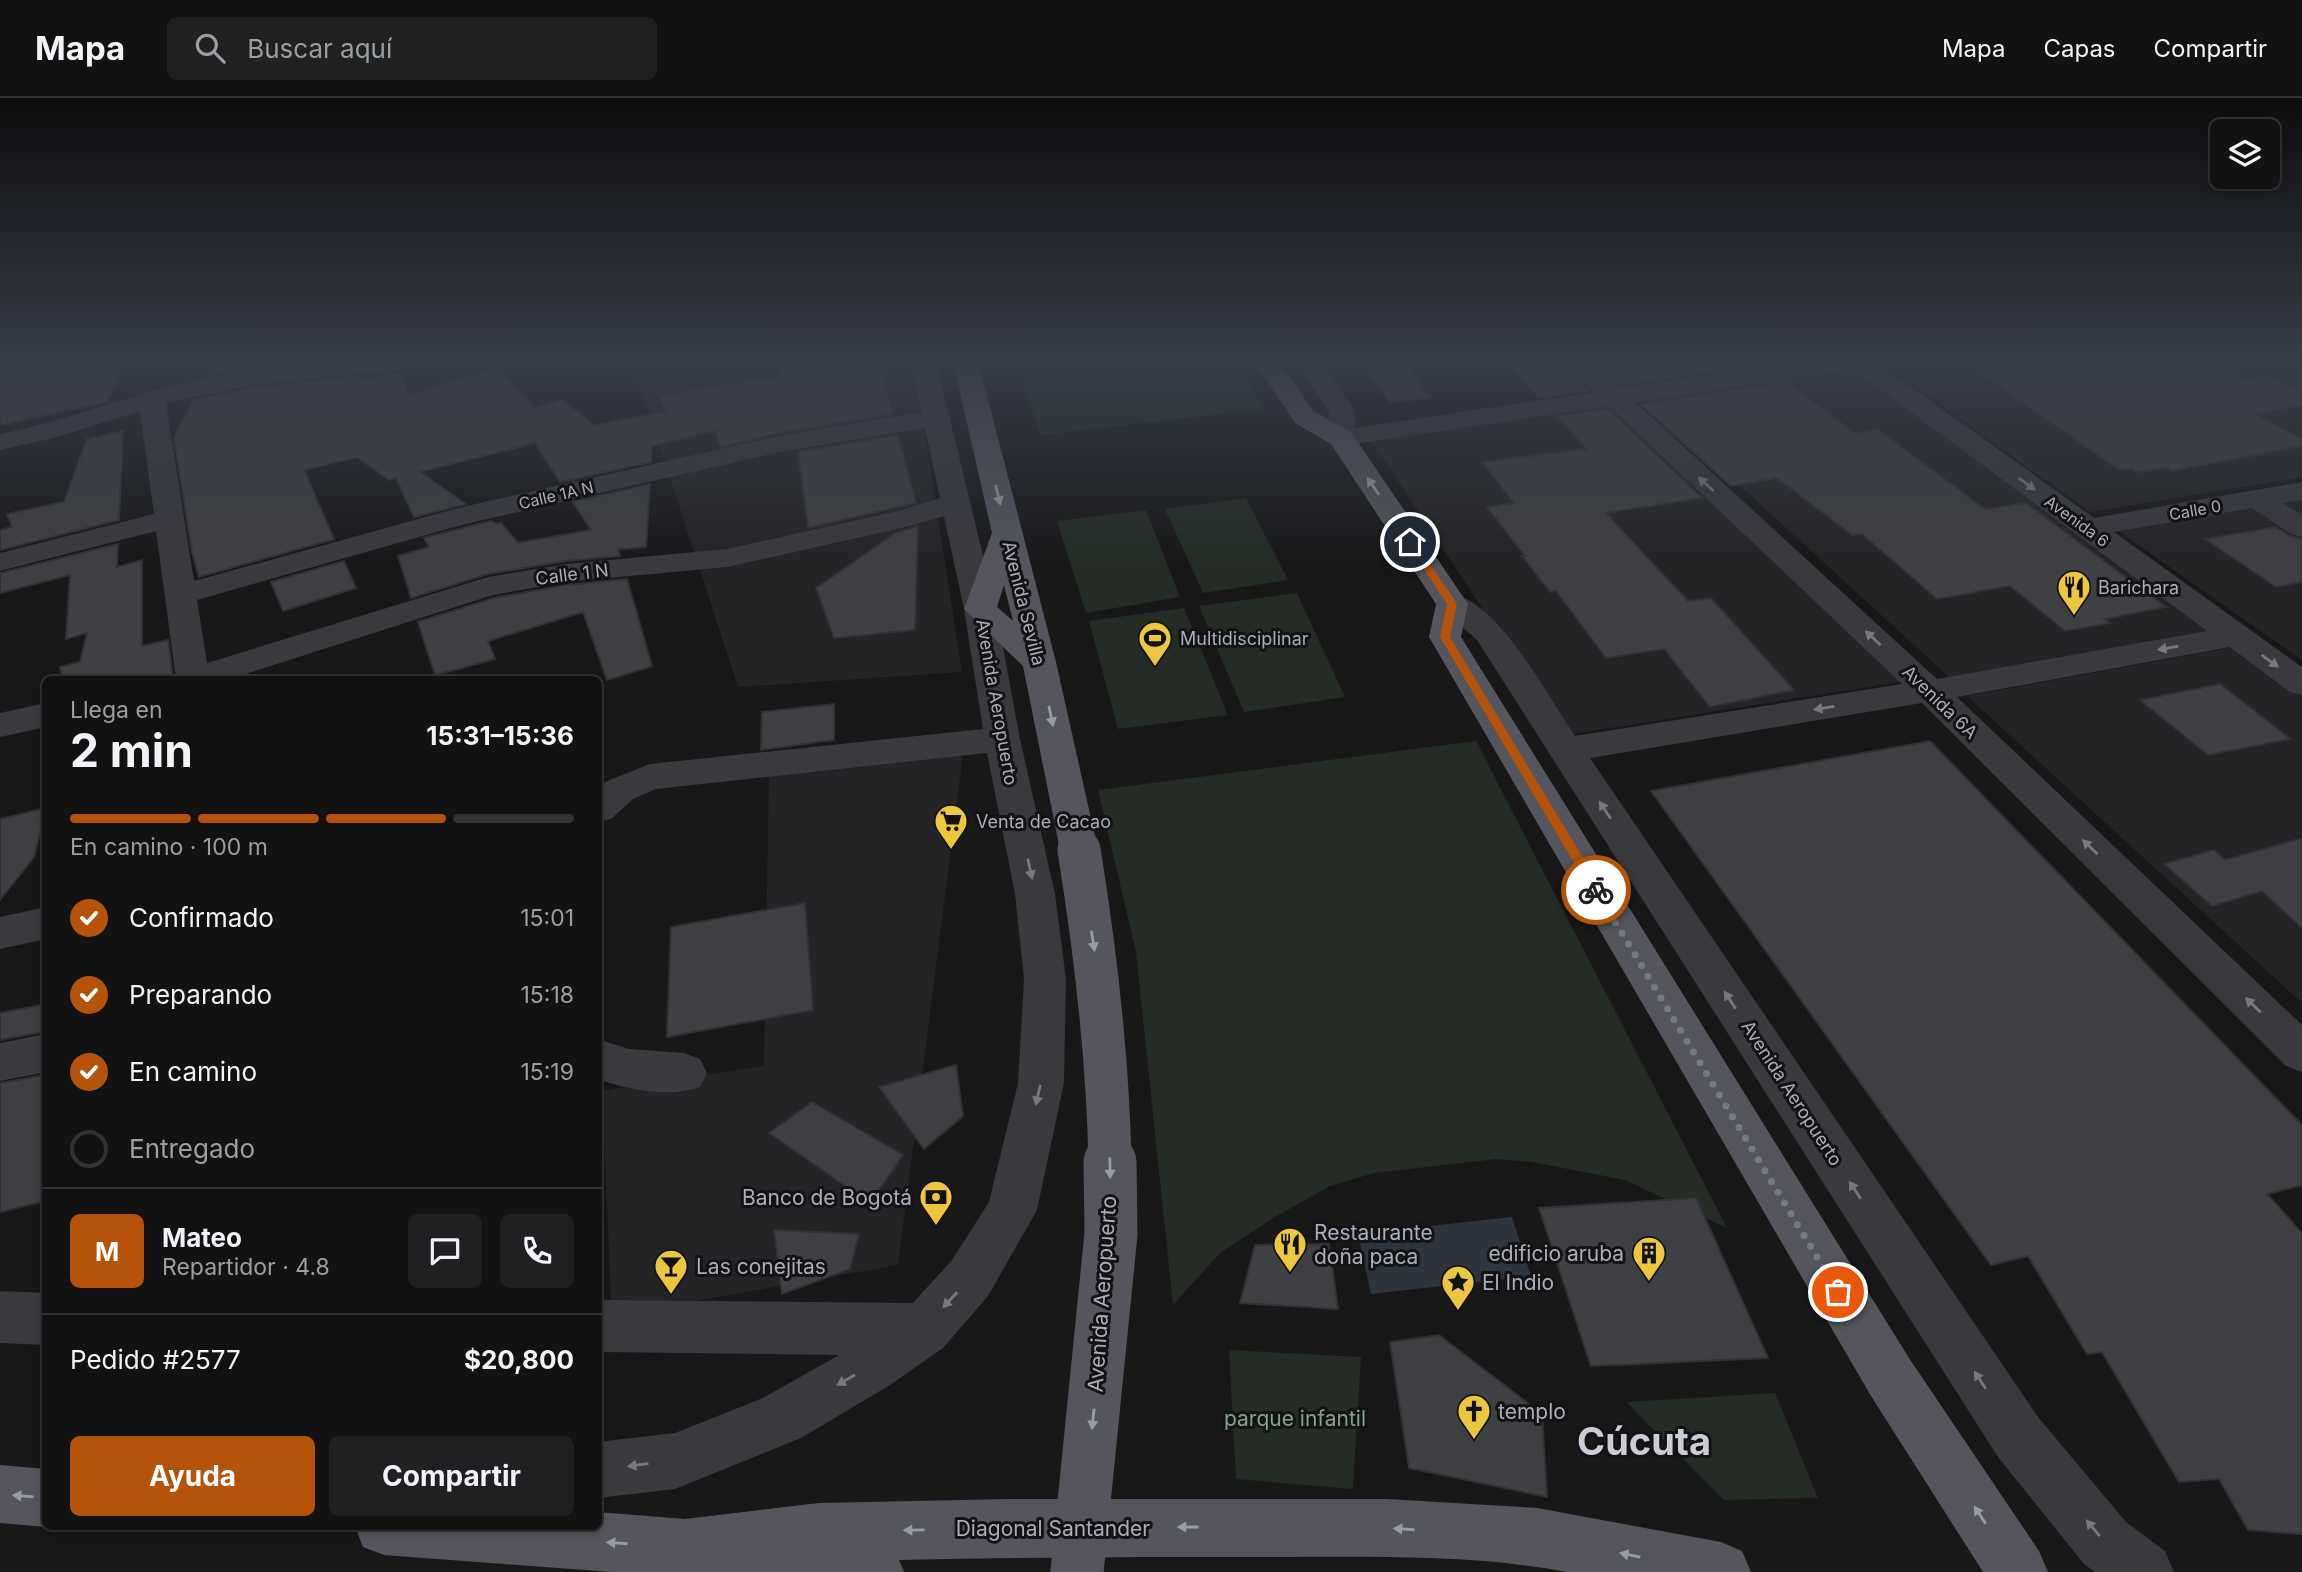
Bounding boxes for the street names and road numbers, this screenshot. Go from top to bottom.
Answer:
street label: Calle 1A N [517,477,595,513]
street label: Avenida 6 [2041,491,2113,551]
street label: Calle 0 [2167,496,2223,524]
street label: Avenida Sevilla [998,539,1050,667]
street label: Calle 1 N [534,559,610,589]
street label: Avenida Aeropuerto [972,617,1022,787]
street label: Avenida 6A [1898,661,1982,743]
street label: Avenida Aeropuerto [1737,1017,1847,1169]
street label: Avenida Aeropuerto [1083,1195,1121,1393]
street label: Diagonal Santander [956,1516,1150,1541]

